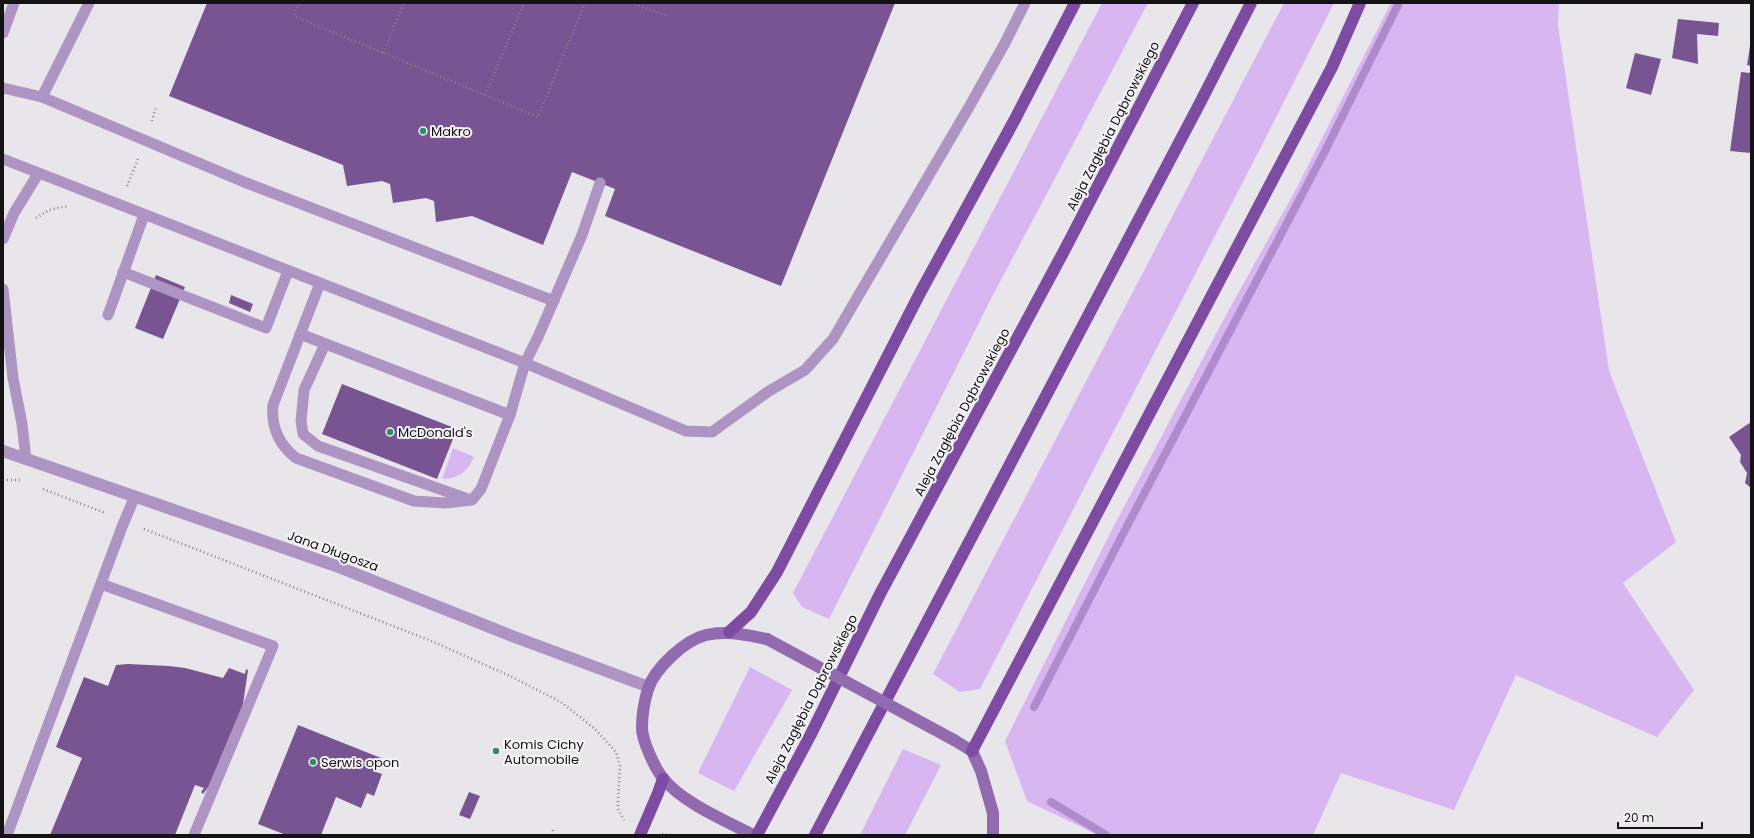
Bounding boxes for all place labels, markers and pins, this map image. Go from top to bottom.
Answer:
place label: Makro [431,122,471,141]
marker: Makro [418,126,428,136]
place label: McDonald's [398,423,473,442]
marker: McDonald's [385,427,395,437]
place label: Komis Cichy Automobile [504,735,584,769]
marker: Komis Cichy Automobile [491,746,501,756]
place label: Serwis opon [321,753,399,772]
marker: Serwis opon [308,757,318,767]

